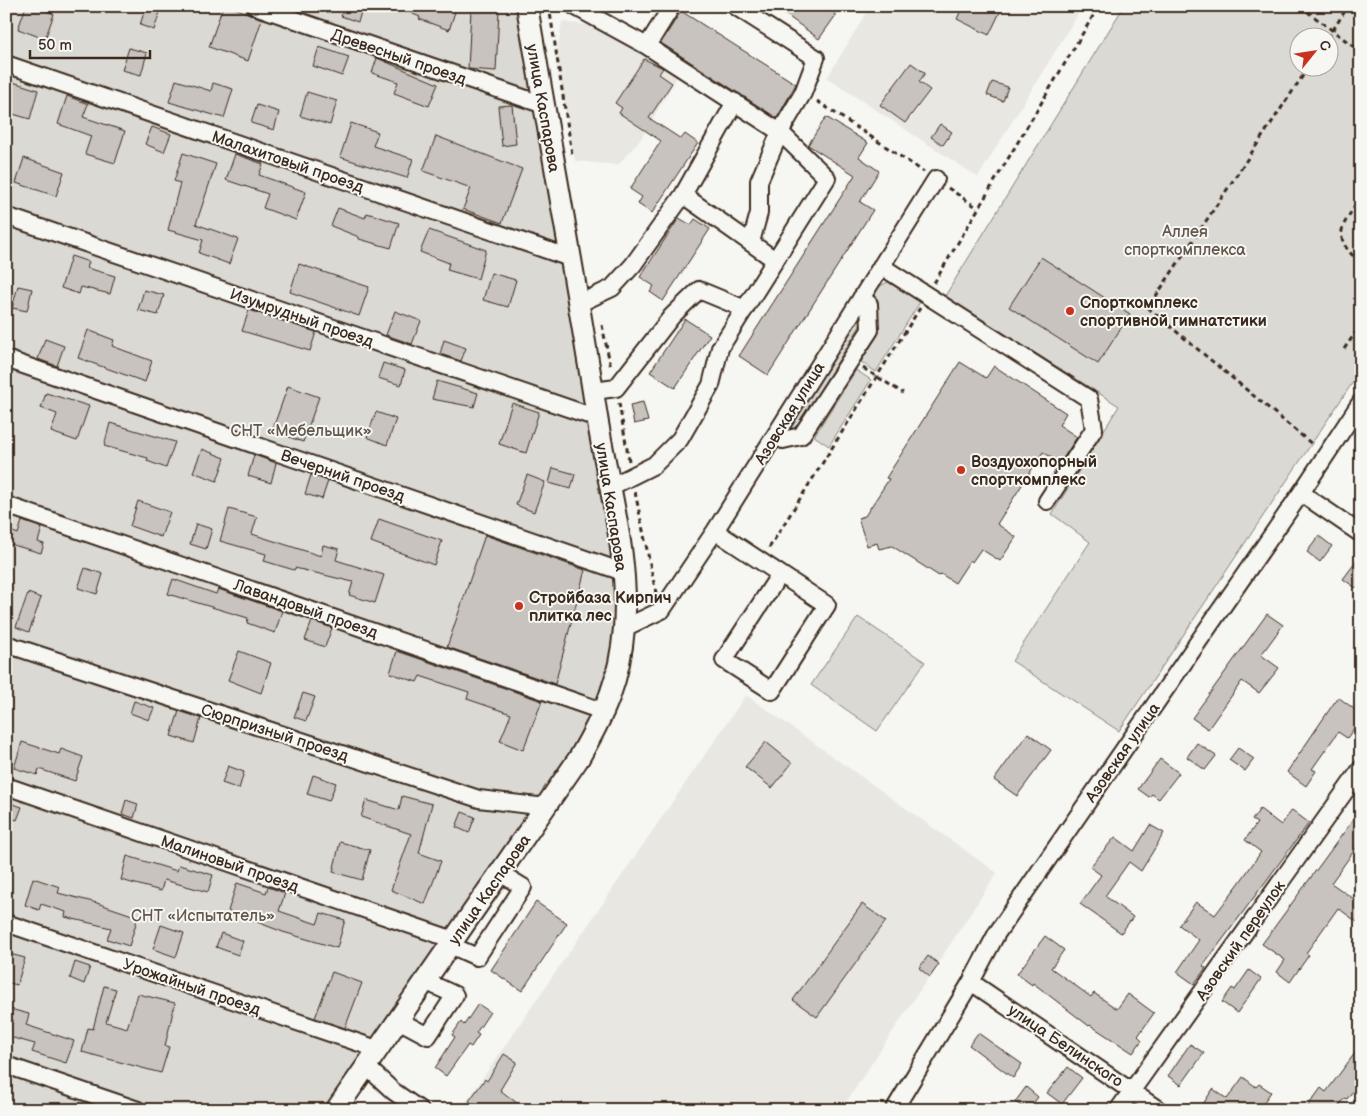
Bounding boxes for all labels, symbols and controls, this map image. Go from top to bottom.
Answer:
street label: Древесный проезд [329,25,469,90]
scale bar [30,28,150,60]
north arrow [1290,28,1340,78]
text: 50 m [38,36,72,55]
text: С [1315,37,1335,54]
street label: улица Каспарова [522,43,563,175]
street label: Малахитовый проезд [209,128,366,197]
park label: Аллея спорткомплекса [1124,223,1246,260]
street label: Изумрудный проезд [227,285,376,352]
place label: Спорткомплекс спортивной гимнатстики [1080,294,1267,331]
marker: Спорткомплекс спортивной гимнатстики [1064,305,1076,317]
street label: Азовская улица [751,359,830,469]
park label: СНТ «Мебельщик» [230,422,372,441]
street label: улица Каспарова [591,441,630,574]
street label: Вечерний проезд [278,446,407,507]
place label: Воздуохопорный спорткомплекс [971,453,1097,490]
marker: Воздуохопорный спорткомплекс [955,464,967,476]
street label: Лавандовый проезд [230,576,380,643]
place label: Стройбаза Кирпич плитка лес [529,589,672,626]
marker: Стройбаза Кирпич плитка лес [513,600,525,612]
street label: Азовская улица [1081,699,1165,807]
street label: Сюрпризный проезд [199,701,351,766]
street label: улица Каспарова [445,831,536,949]
street label: Малиновый проезд [158,832,301,897]
street label: Азовский переулок [1192,877,1290,1005]
park label: СНТ «Испытатель» [131,907,275,926]
street label: Урожайный проезд [120,955,263,1020]
street label: улица Белинского [1004,1001,1126,1092]

